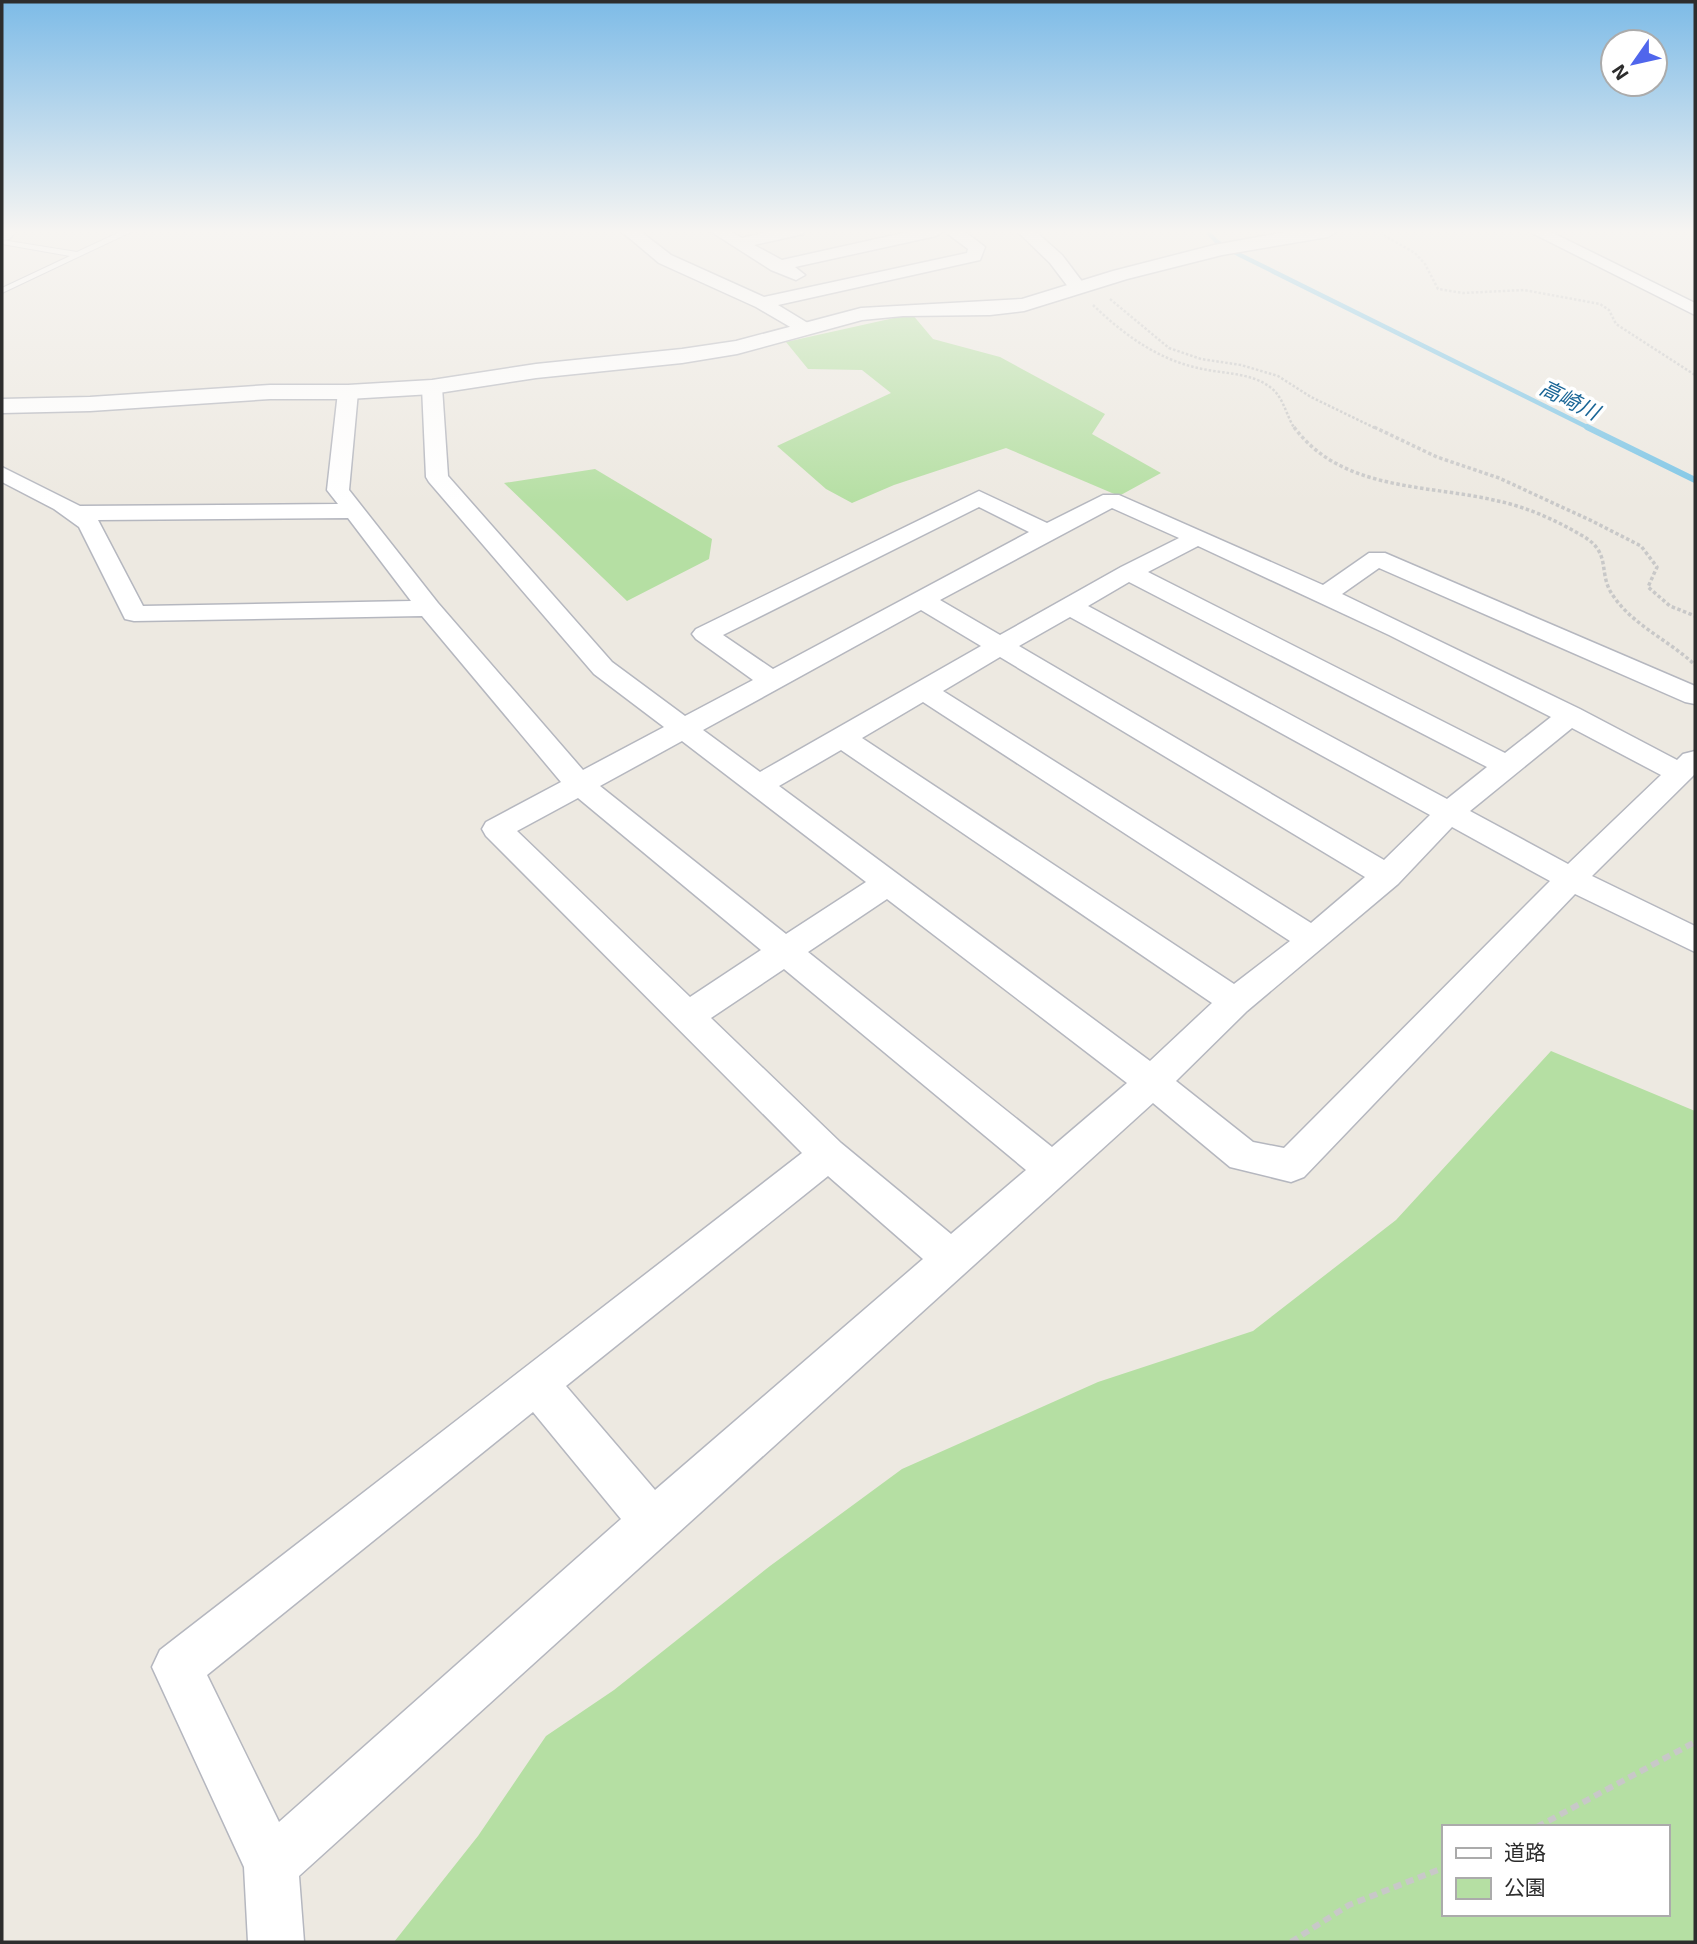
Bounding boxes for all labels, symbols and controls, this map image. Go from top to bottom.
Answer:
north arrow [1599,28,1669,98]
text: N [1606,61,1633,85]
water label: 高崎川 [1536,374,1606,425]
legend [1442,1825,1669,1916]
text: 道路 [1504,1839,1546,1864]
text: 公園 [1504,1874,1546,1899]

